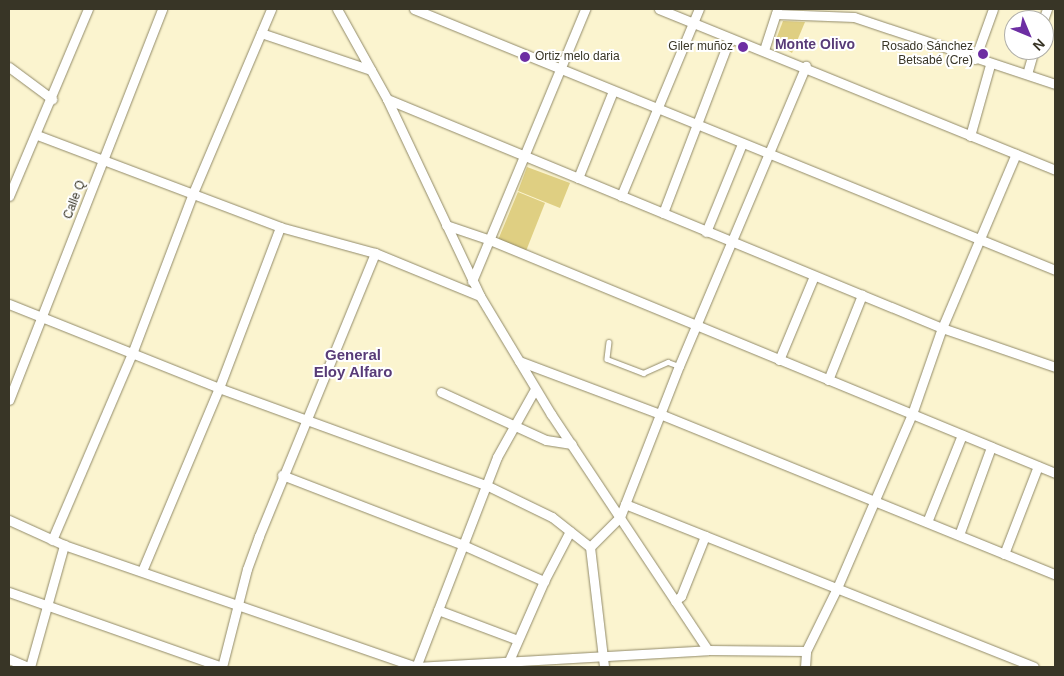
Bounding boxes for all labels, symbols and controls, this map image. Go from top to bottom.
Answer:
north arrow [1004,10,1054,60]
district label: Monte Olivo [775,36,855,52]
text: N [1030,36,1048,54]
place label: Giler muñoz [668,40,733,54]
place label: Rosado Sánchez Betsabé (Cre) [882,40,973,68]
marker: Giler muñoz [737,41,749,53]
marker: Rosado Sánchez Betsabé (Cre) [977,48,989,60]
place label: Ortiz melo daria [535,50,620,64]
marker: Ortiz melo daria [519,51,531,63]
street label: Calle Q [61,179,89,221]
district label: General Eloy Alfaro [313,345,393,380]

